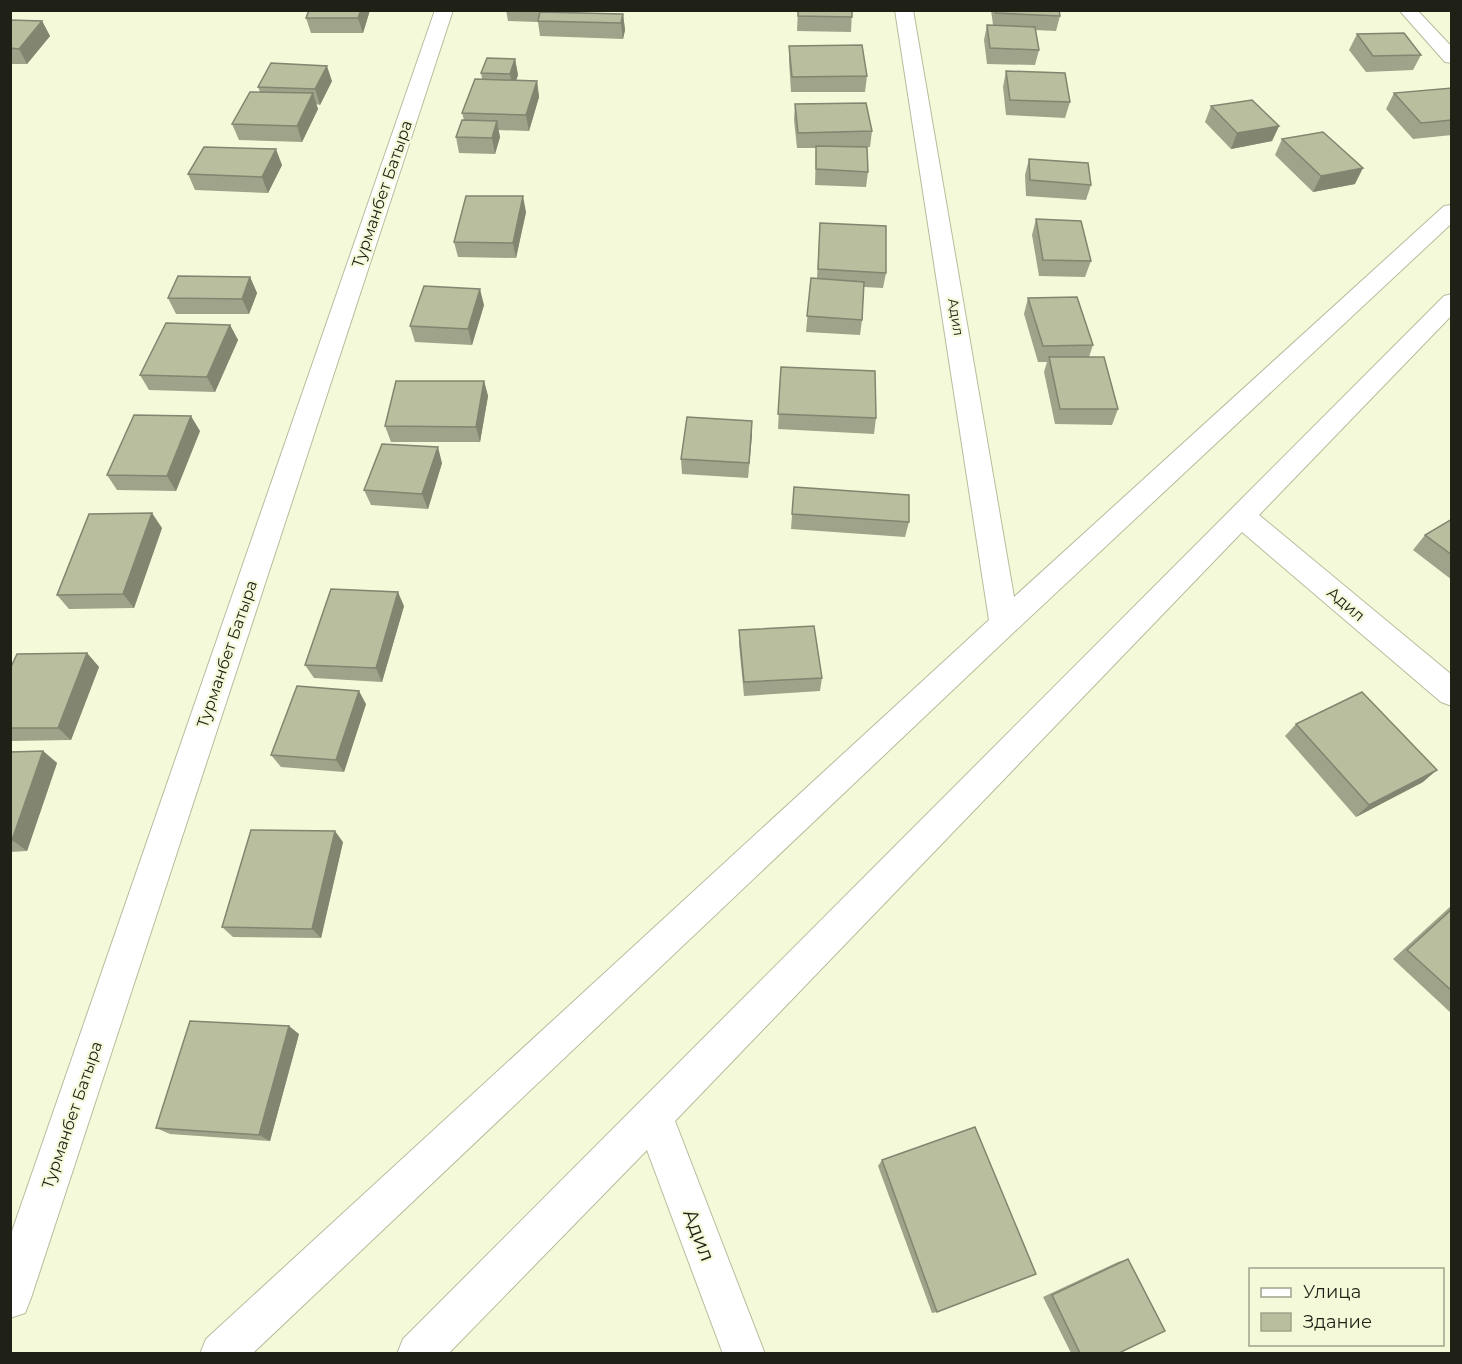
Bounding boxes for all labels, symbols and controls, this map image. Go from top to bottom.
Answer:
street label: Турманбет Батыра [348,118,416,270]
street label: Адил [944,297,968,337]
street label: Турманбет Батыра [193,578,261,730]
street label: Адил [1323,583,1369,625]
street label: Турманбет Батыра [38,1039,106,1191]
street label: Адил [678,1205,720,1265]
legend [1249,1268,1444,1346]
text: Улица [1303,1281,1361,1303]
text: Здание [1303,1311,1372,1333]

